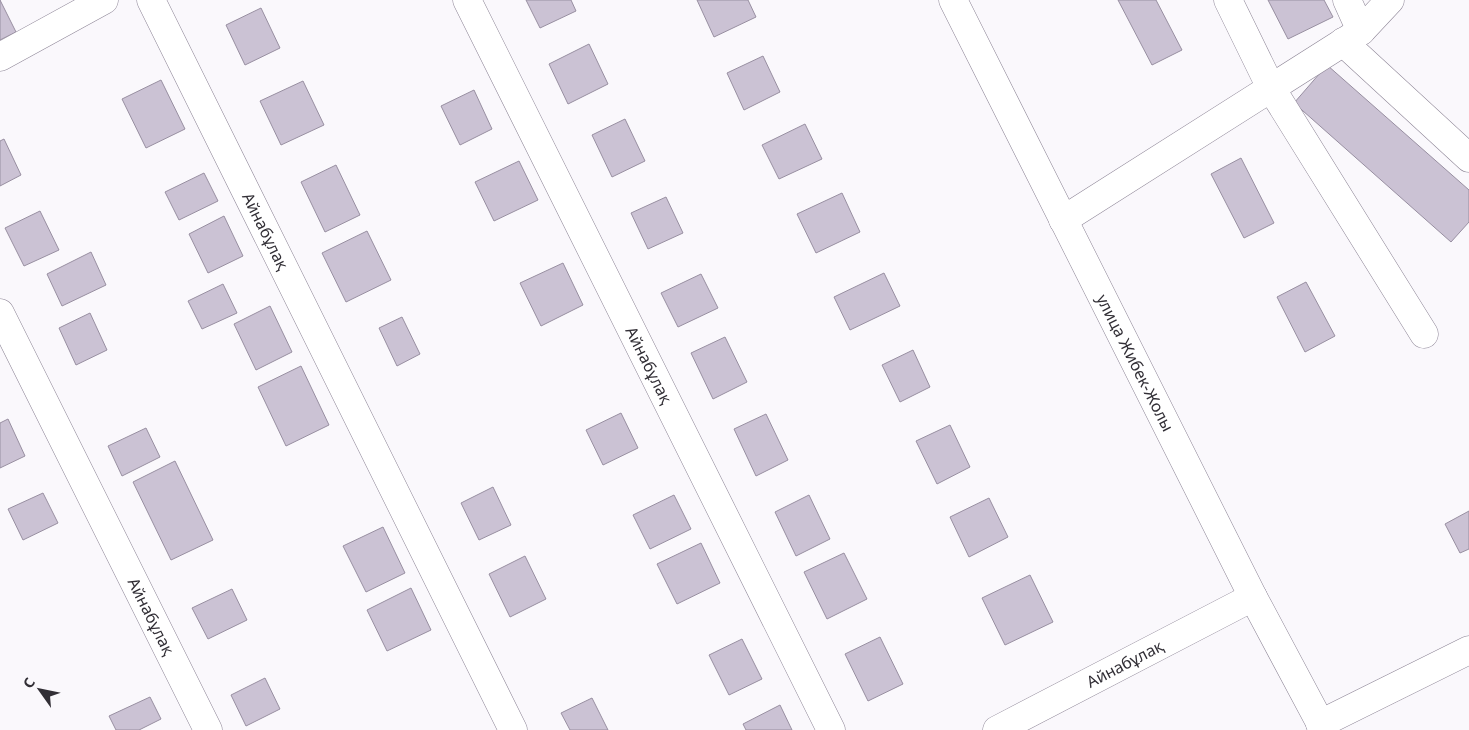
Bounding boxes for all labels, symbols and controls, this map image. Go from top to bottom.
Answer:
street label: Айнабұлақ [237,189,294,274]
street label: улица Жибек-Жолы [1092,290,1179,435]
street label: Айнабұлақ [621,323,678,408]
street label: Айнабұлақ [123,574,180,659]
street label: Айнабұлақ [1083,634,1167,693]
north arrow [15,665,65,715]
text: С [18,674,39,692]

